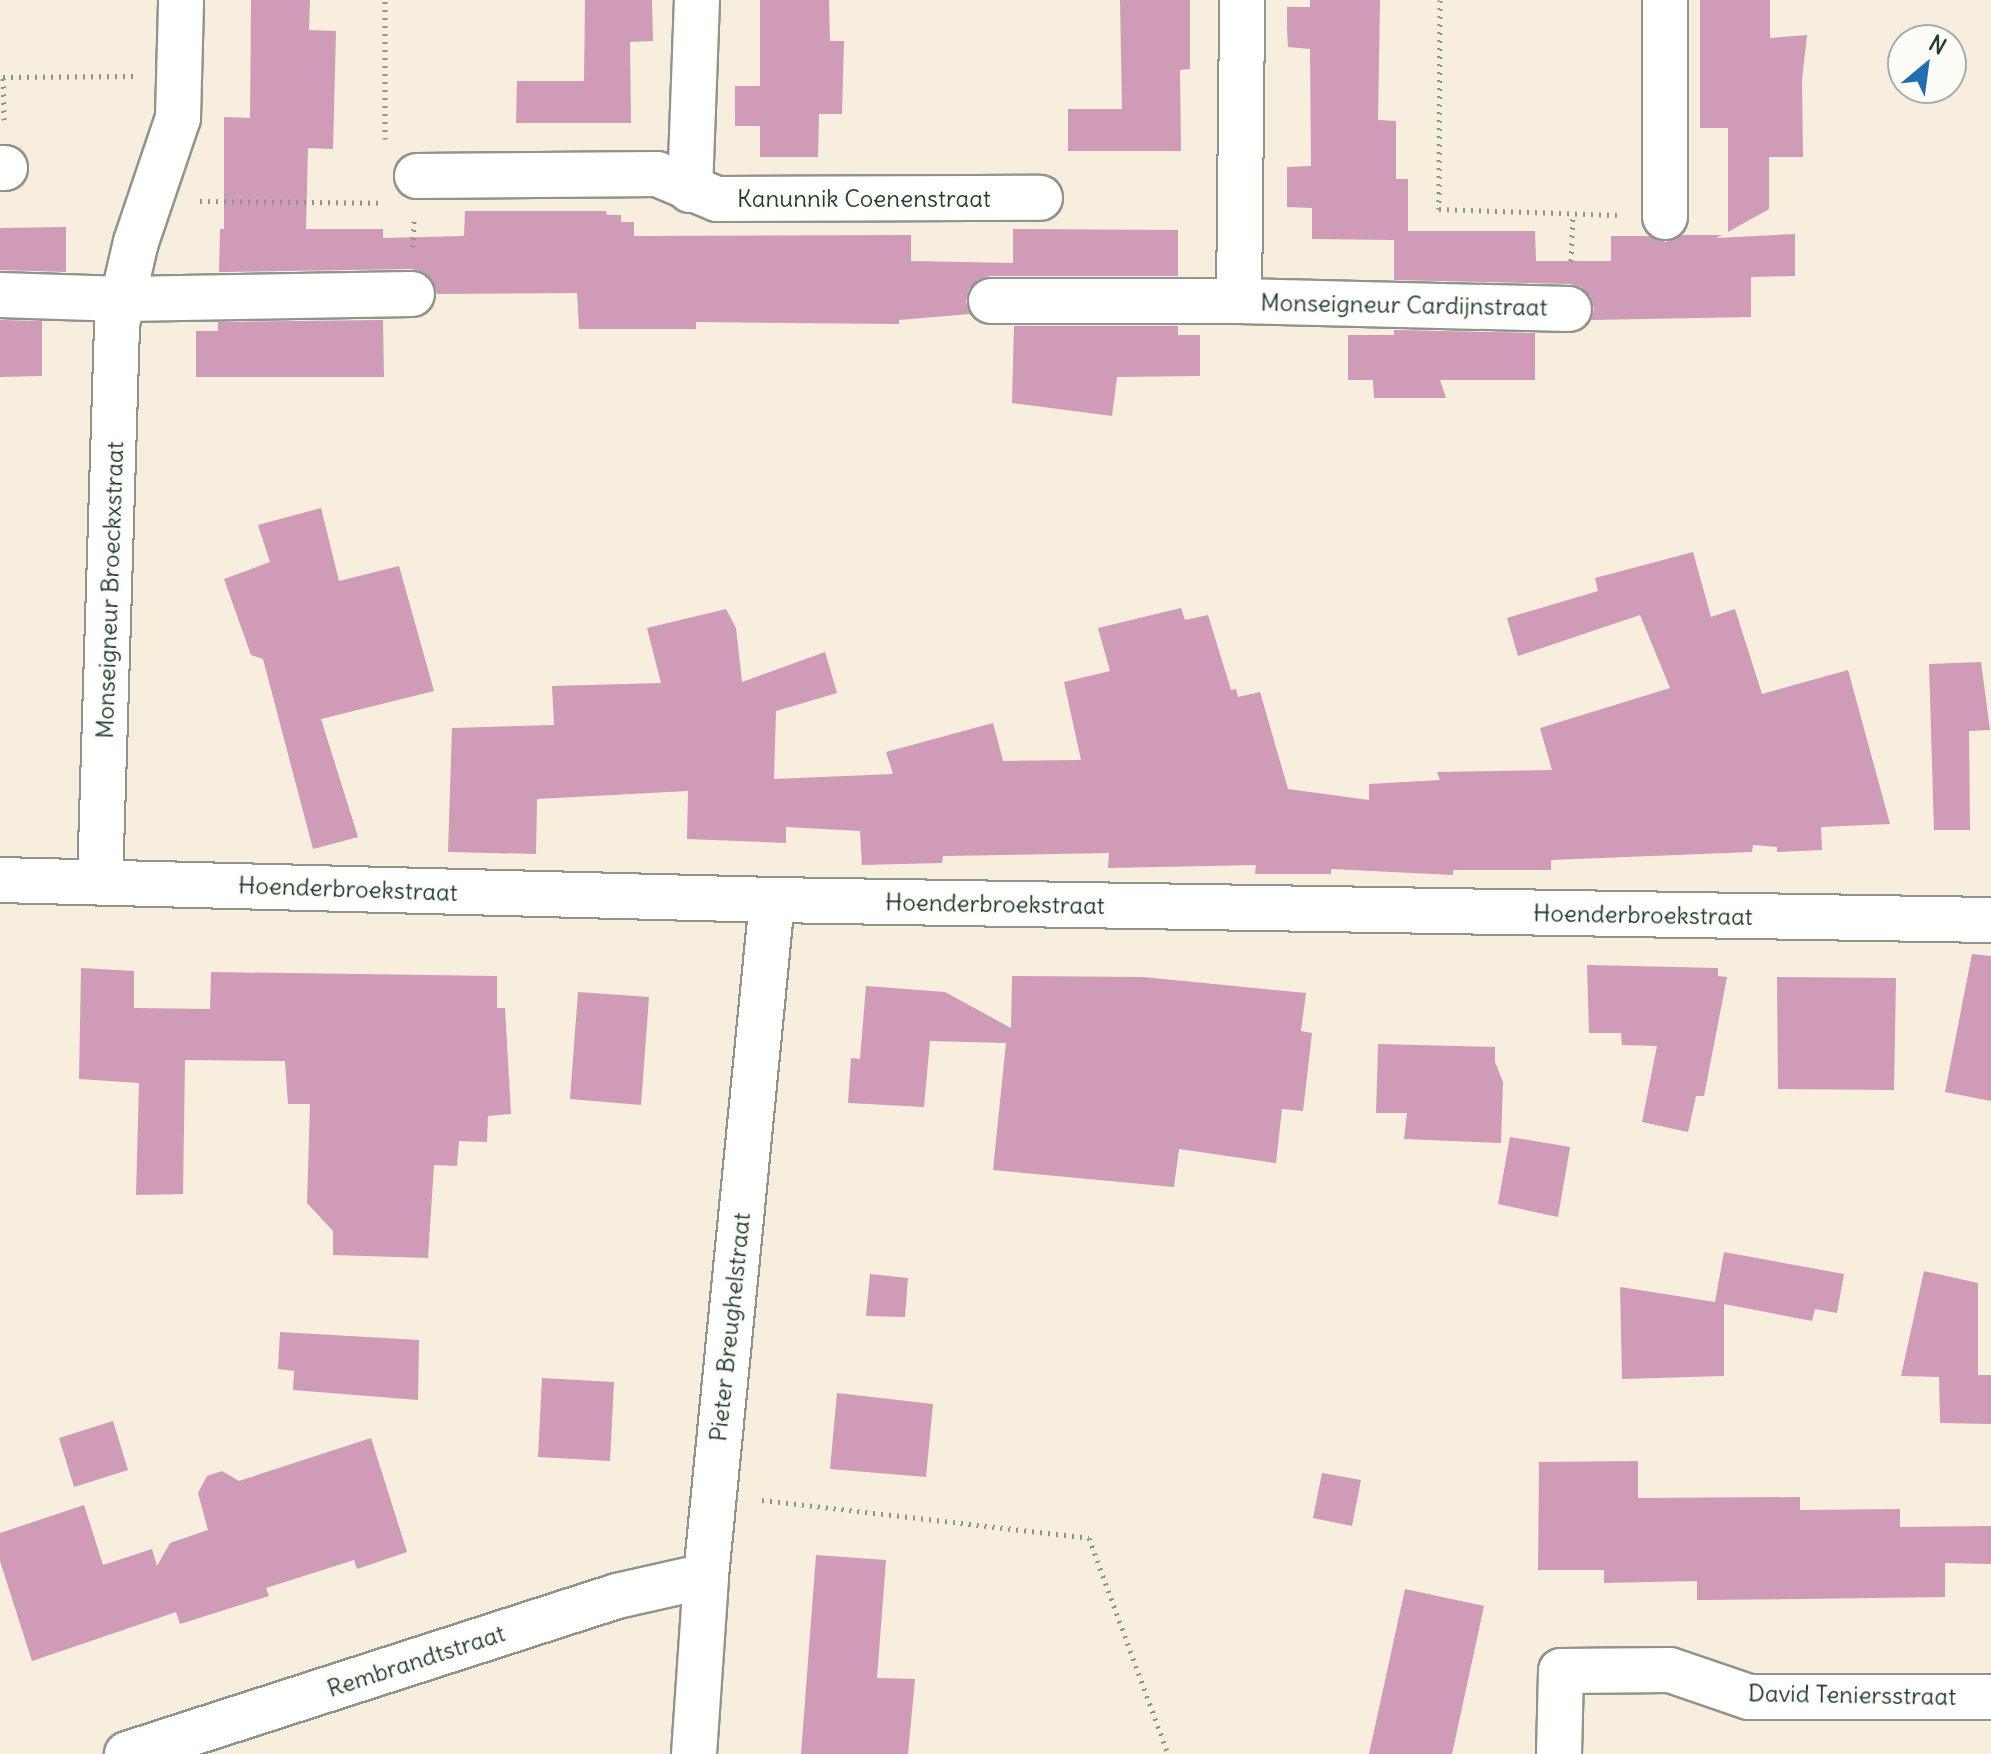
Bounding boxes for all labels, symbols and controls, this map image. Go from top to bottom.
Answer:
north arrow [1887,24,1967,104]
text: N [1924,29,1951,61]
street label: Kanunnik Coenenstraat [737,185,991,213]
street label: Monseigneur Cardijnstraat [1260,288,1548,322]
street label: Monseigneur Broeckxstraat [90,441,130,739]
street label: Hoenderbroekstraat [238,871,458,907]
street label: Hoenderbroekstraat [885,888,1105,920]
street label: Hoenderbroekstraat [1533,899,1753,931]
street label: Pieter Breughelstraat [704,1211,756,1443]
street label: Rembrandtstraat [323,1619,509,1703]
street label: David Teniersstraat [1748,1679,1956,1711]

